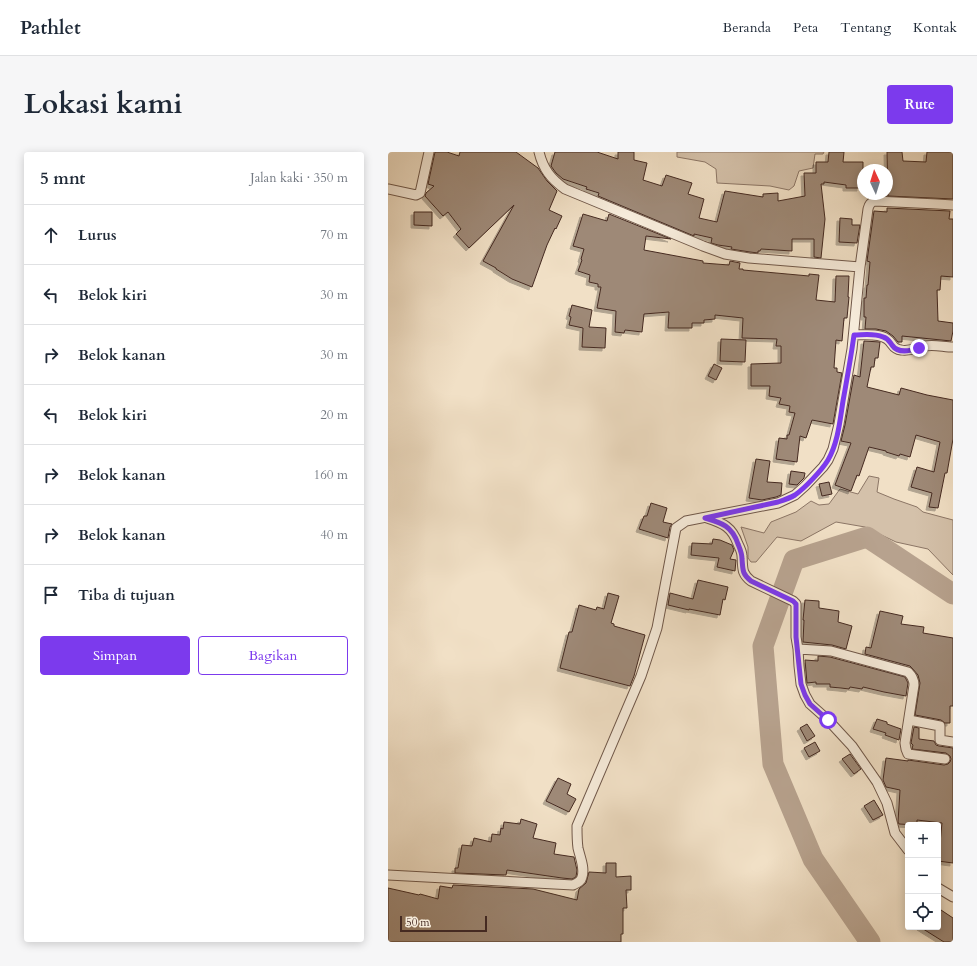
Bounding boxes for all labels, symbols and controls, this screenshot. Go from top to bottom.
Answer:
text: Pathlet [20,15,81,41]
text: Beranda [723,18,771,37]
text: Peta [793,18,818,37]
text: Tentang [840,18,891,37]
text: Kontak [913,18,957,37]
text: Lokasi kami [24,85,182,123]
button: Rute [887,85,953,124]
north arrow [857,164,893,200]
text: 5 mnt [40,167,85,190]
text: Jalan kaki · 350 m [250,169,348,187]
icon: ahead [40,224,62,246]
text: Lurus [78,225,117,245]
text: 70 m [320,226,348,244]
icon: left [40,284,62,306]
text: Belok kiri [78,285,147,305]
text: 30 m [320,286,348,304]
route end [910,339,928,357]
icon: right [40,344,62,366]
text: Belok kanan [78,345,166,365]
text: 30 m [320,346,348,364]
icon: left [40,404,62,426]
text: Belok kiri [78,405,147,425]
text: 20 m [320,406,348,424]
icon: right [40,464,62,486]
text: Belok kanan [78,465,166,485]
text: 160 m [314,466,348,484]
icon: right [40,524,62,546]
text: Belok kanan [78,525,166,545]
text: 40 m [320,526,348,544]
icon: arrive [40,584,62,606]
text: Tiba di tujuan [78,585,175,605]
button: Simpan [40,636,190,675]
button: Bagikan [198,636,348,675]
route start [819,711,837,729]
map controls [905,822,941,930]
button: + [905,822,941,858]
button: − [905,858,941,894]
button: locate [905,894,941,930]
scale bar [400,914,487,933]
text: 50 m [406,915,430,930]

